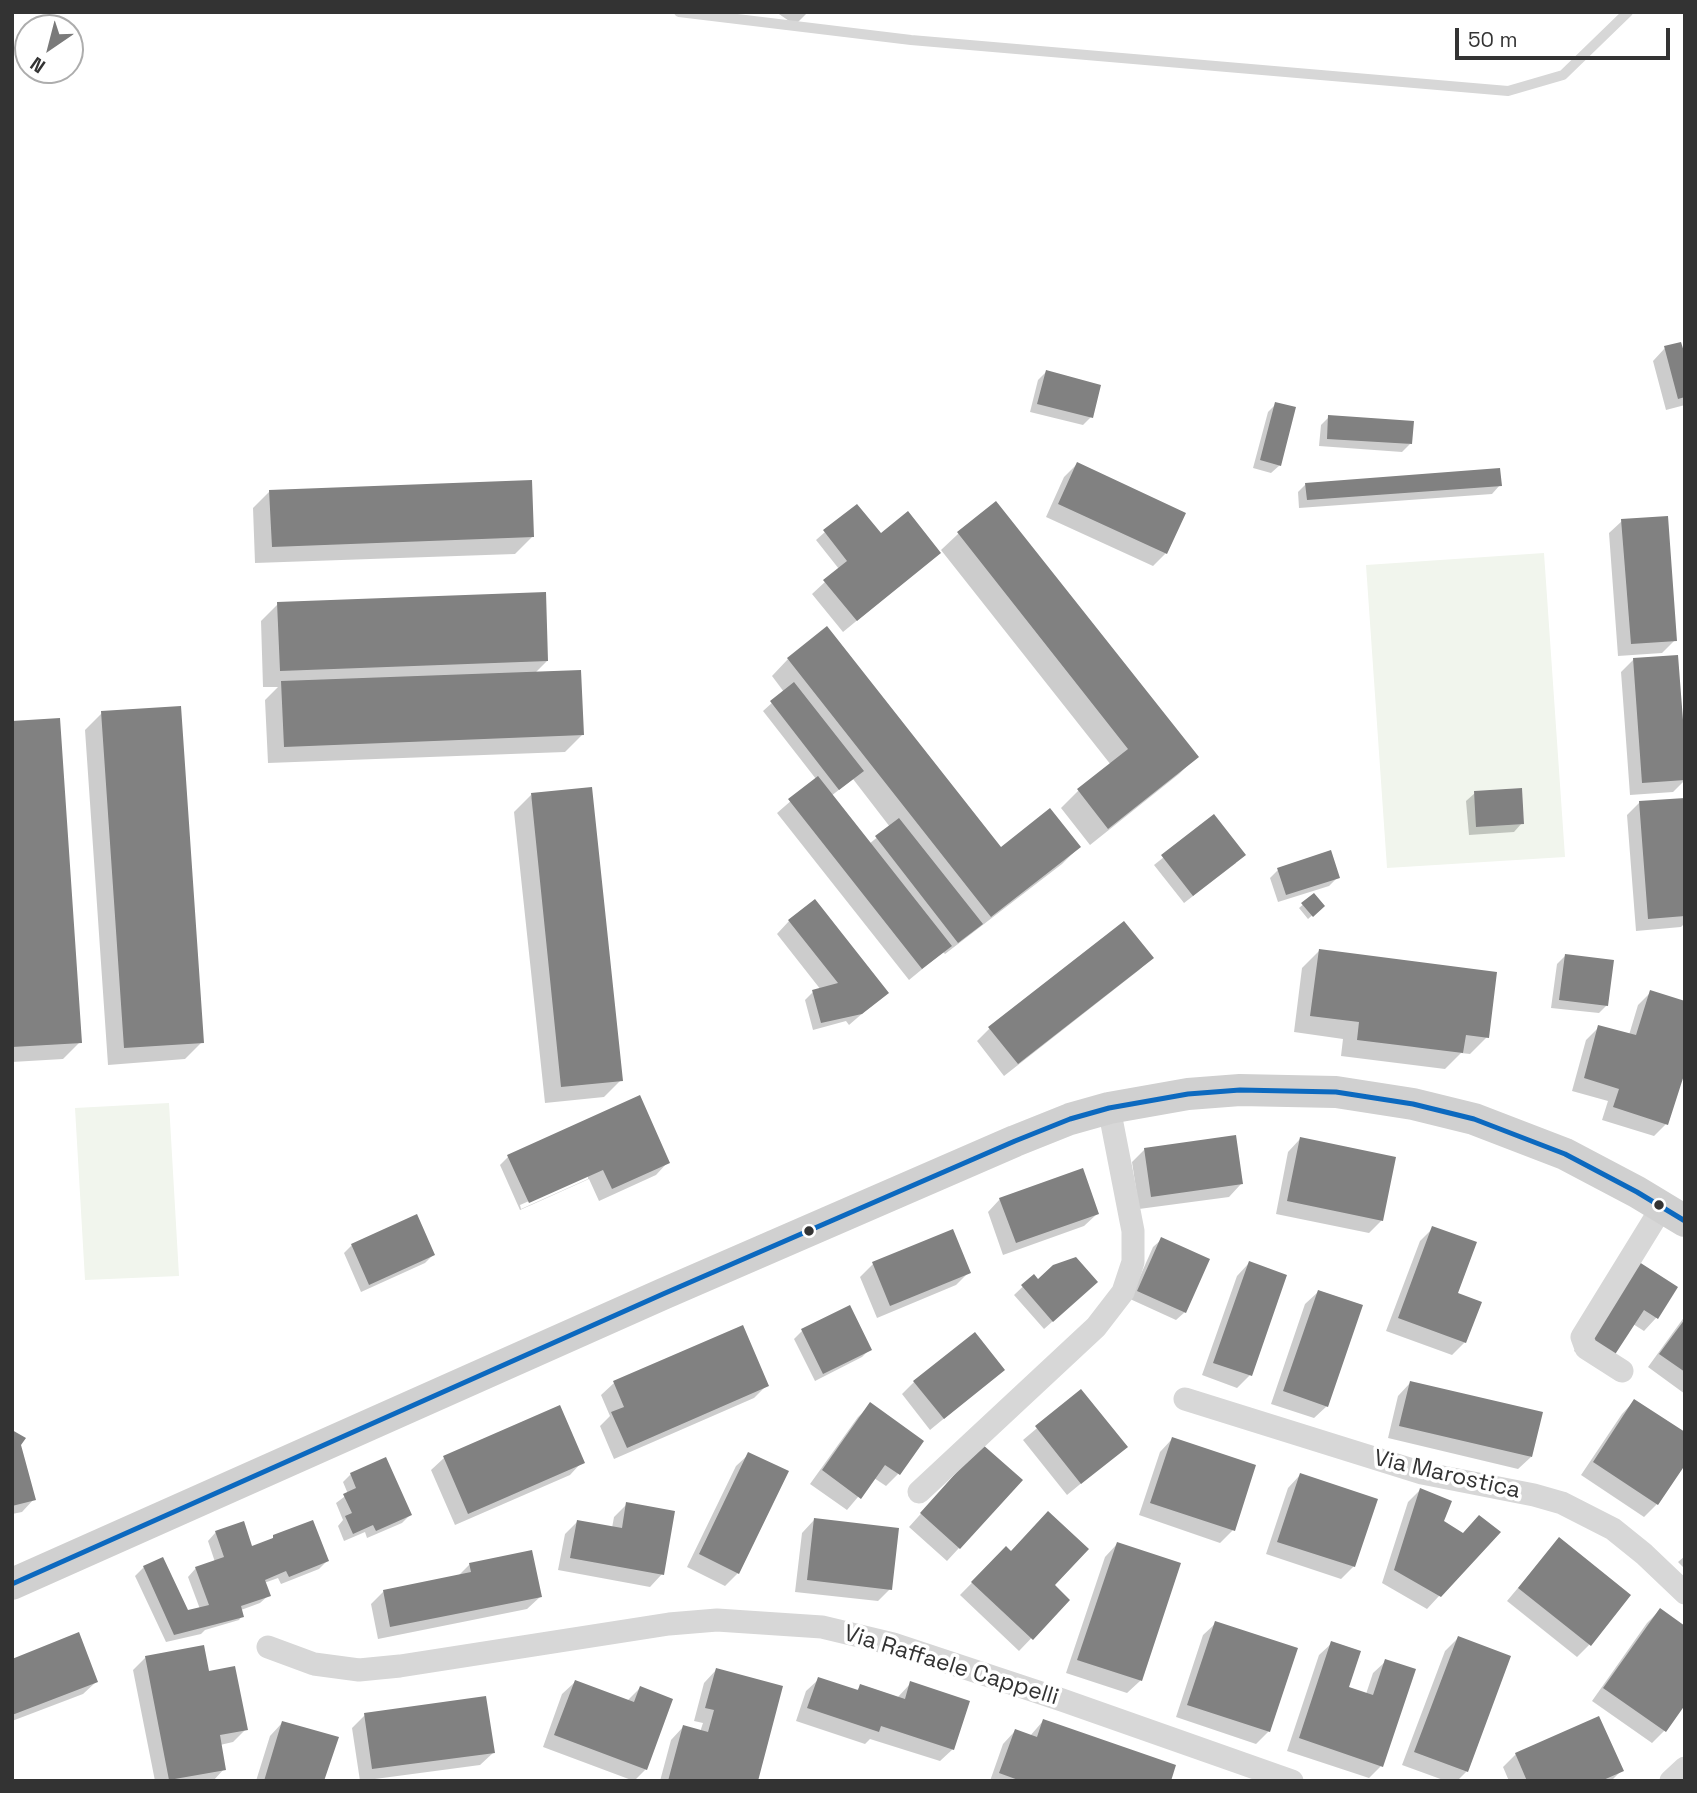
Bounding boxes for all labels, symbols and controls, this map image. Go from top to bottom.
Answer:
north arrow [14,14,84,84]
scale bar [1459,14,1674,58]
text: 50 m [1468,26,1518,53]
text: N [25,51,50,79]
unlabelled marker [1652,1198,1666,1212]
unlabelled marker [802,1224,816,1238]
street label: Via Marostica [1371,1445,1523,1505]
street label: Via Raffaele Cappelli [840,1620,1062,1712]

